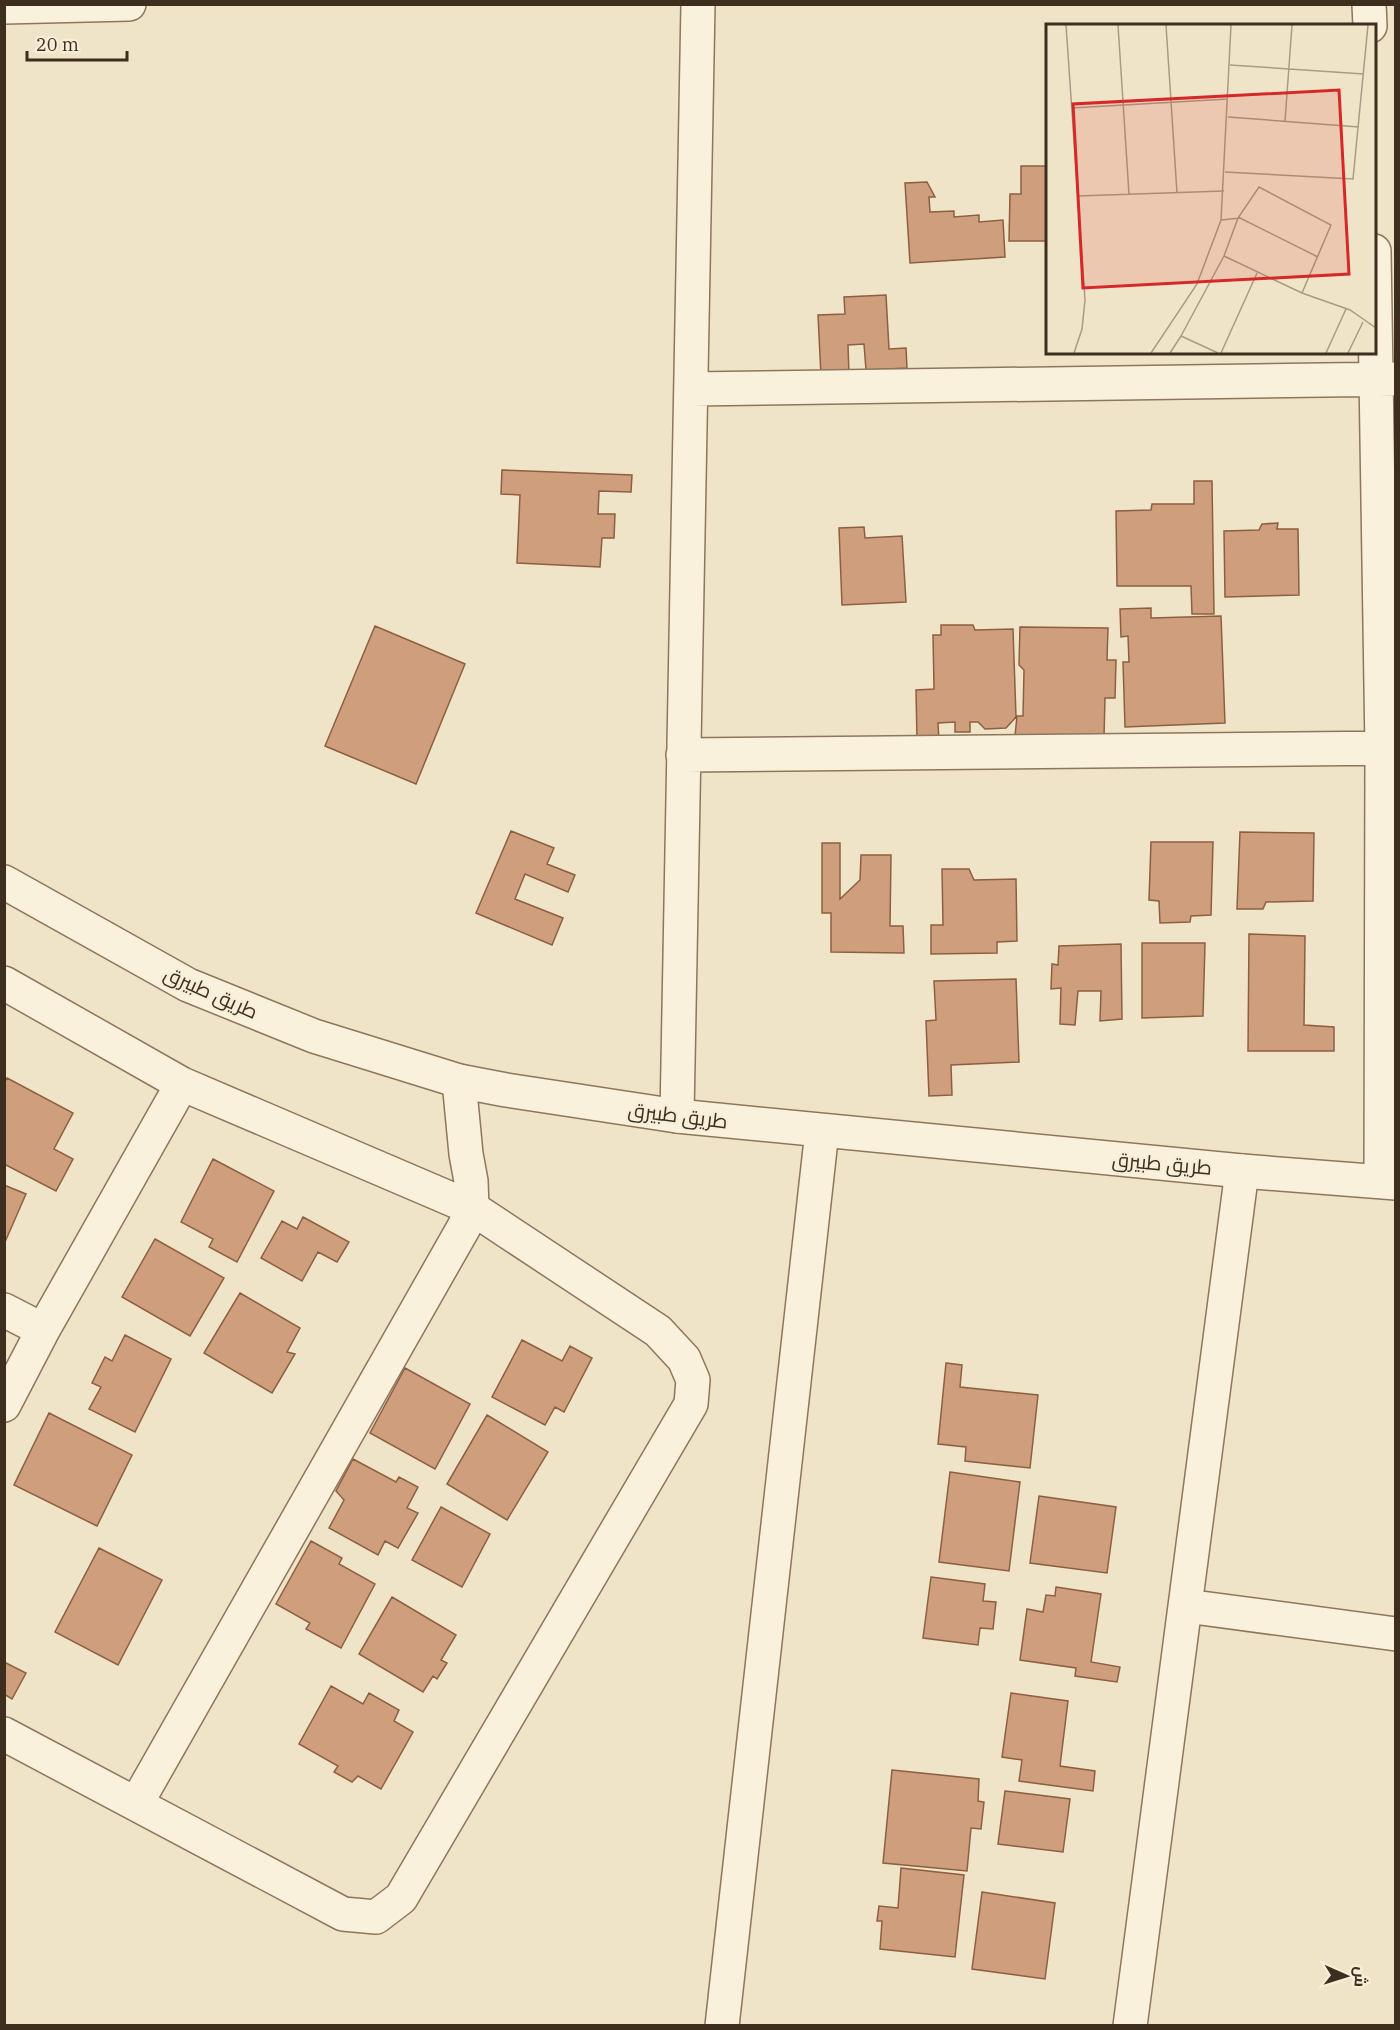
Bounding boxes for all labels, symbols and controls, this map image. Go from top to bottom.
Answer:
scale bar [27,24,128,62]
inset map [1046,24,1376,354]
text: 20 m [36,33,79,56]
street label: طريق طبيرق [160,959,262,1025]
street label: طريق طبيرق [627,1095,729,1135]
street label: طريق طبيرق [1111,1145,1213,1181]
north arrow [1316,1946,1376,2006]
text: ش [1350,1966,1372,1988]

